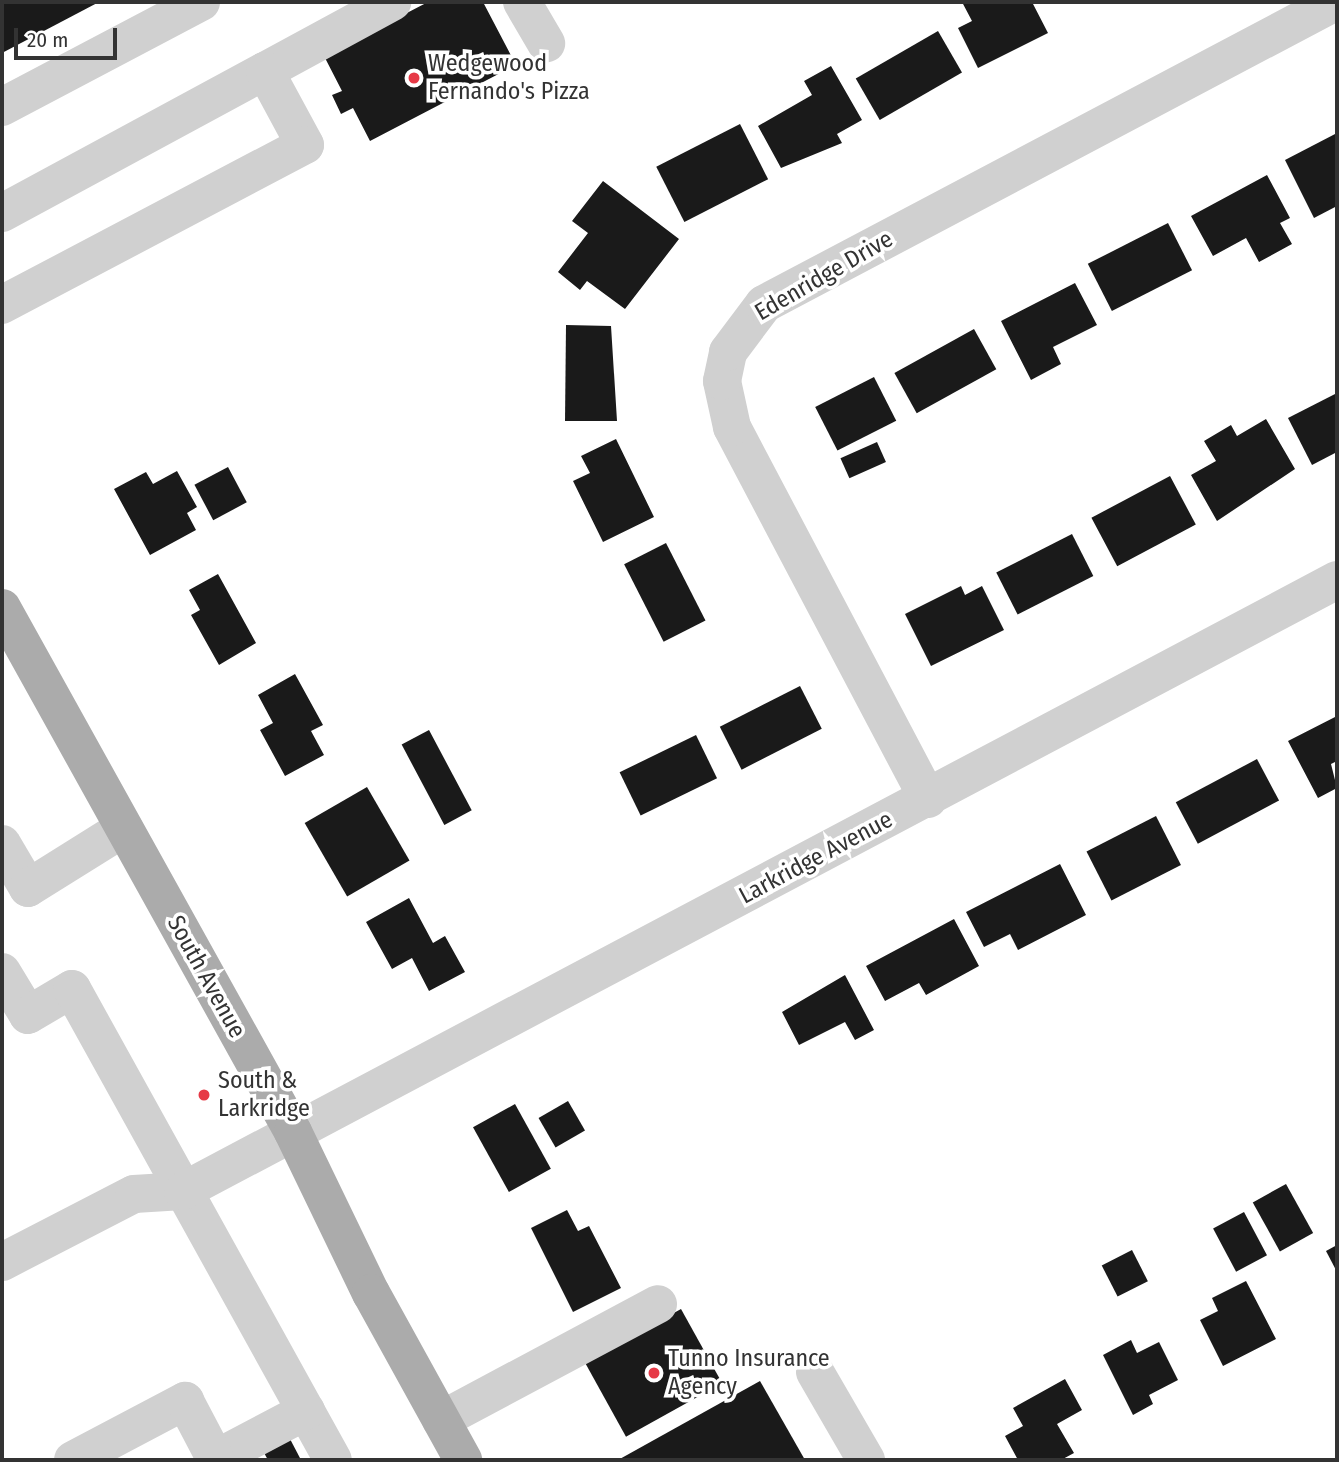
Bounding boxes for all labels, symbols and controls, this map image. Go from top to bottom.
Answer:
scale bar [18,14,121,58]
text: 20 m [27,27,68,53]
place label: Wedgewood Fernando's Pizza [428,50,590,106]
marker: Wedgewood Fernando's Pizza [406,70,422,86]
street label: Edenridge Drive [750,225,898,327]
street label: Larkridge Avenue [734,805,898,911]
street label: South Avenue [161,911,251,1043]
place label: South & Larkridge [218,1067,310,1123]
marker: South & Larkridge [196,1087,212,1103]
place label: Tunno Insurance Agency [668,1345,830,1401]
marker: Tunno Insurance Agency [646,1365,662,1381]

